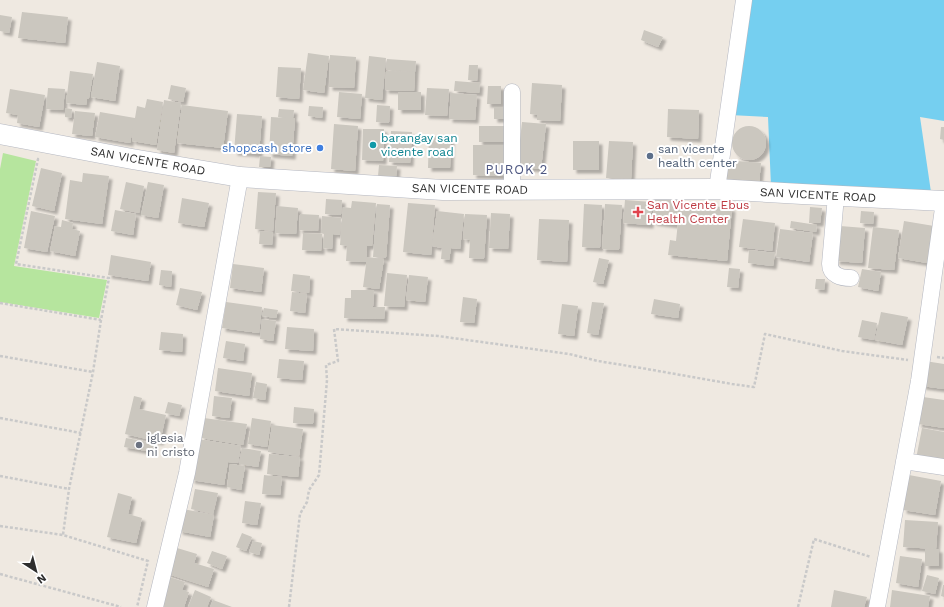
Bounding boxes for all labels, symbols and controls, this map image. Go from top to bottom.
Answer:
place label: barangay san vicente road [381,131,458,159]
marker: barangay san vicente road [368,140,378,150]
place label: shopcash store [222,141,312,155]
place label: san vicente health center [658,142,737,170]
marker: shopcash store [315,143,325,153]
street label: SAN VICENTE ROAD [90,144,206,178]
marker: san vicente health center [645,151,655,161]
district label: PUROK 2 [486,162,548,177]
street label: SAN VICENTE ROAD [412,181,528,197]
street label: SAN VICENTE ROAD [760,185,876,205]
place label: San Vicente Ebus Health Center [647,198,749,226]
marker: San Vicente Ebus Health Center [632,206,644,218]
place label: iglesia ni cristo [147,431,195,459]
marker: iglesia ni cristo [134,440,144,450]
north arrow [16,551,56,591]
text: N [34,571,49,586]

